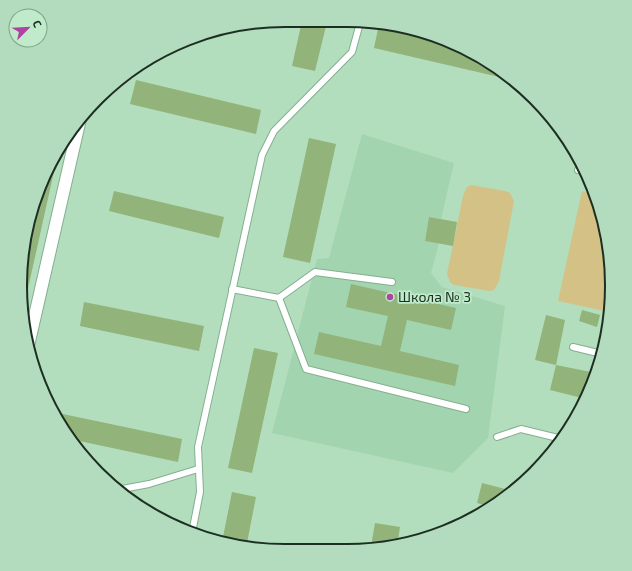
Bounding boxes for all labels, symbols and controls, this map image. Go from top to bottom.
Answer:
north arrow [8,8,48,48]
text: С [30,18,45,30]
place label: Школа № 3 [398,288,471,305]
marker: Школа № 3 [385,292,395,302]

